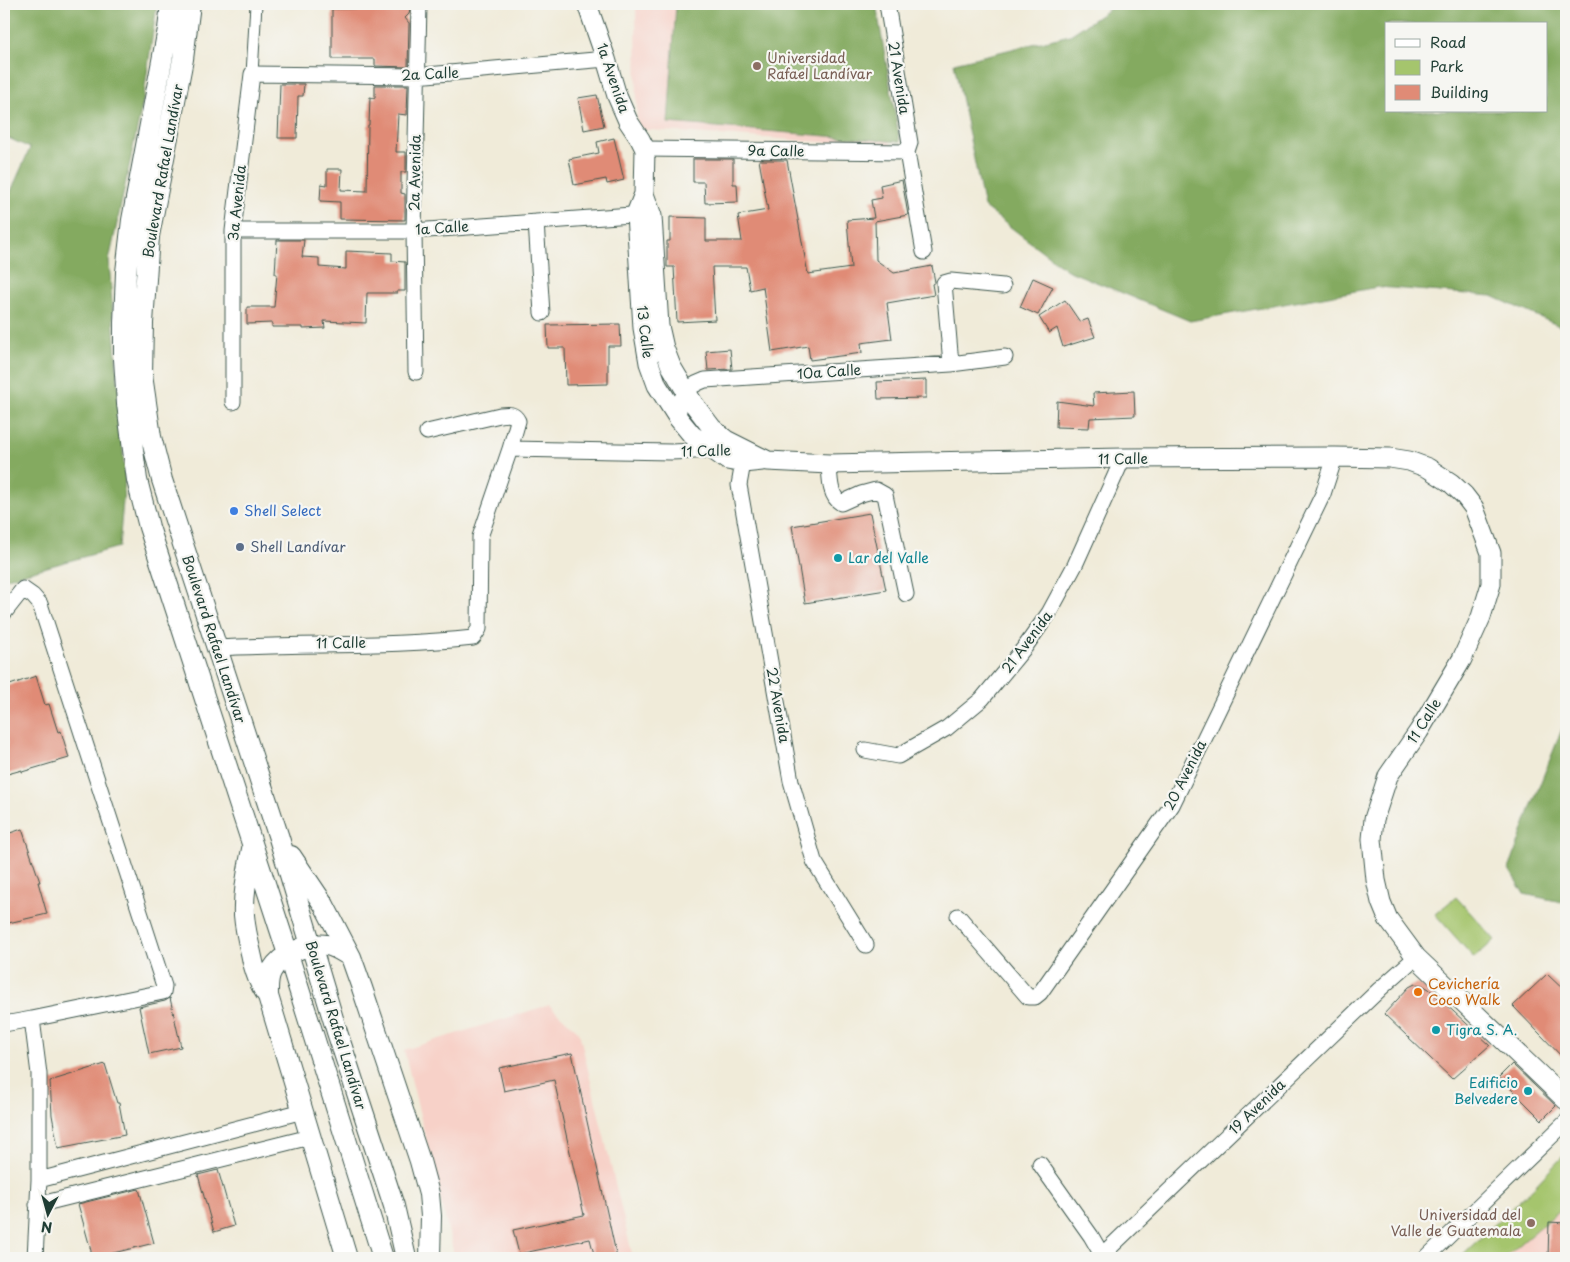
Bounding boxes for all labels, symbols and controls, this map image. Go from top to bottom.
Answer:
legend [1385,22,1548,112]
text: Road [1430,30,1466,53]
street label: 1a Avenida [592,40,635,116]
street label: 21 Avenida [883,40,916,116]
place label: Universidad Rafael Landívar [767,47,872,84]
text: Park [1430,54,1464,77]
marker: Universidad Rafael Landívar [751,60,763,72]
street label: 2a Calle [401,61,460,85]
text: Building [1430,80,1489,103]
street label: Boulevard Rafael Landívar [137,82,188,259]
street label: 2a Avenida [403,134,426,211]
street label: 9a Calle [747,140,805,162]
street label: 3a Avenida [222,164,251,242]
street label: 1a Calle [415,215,470,240]
street label: 13 Calle [632,304,659,360]
street label: 10a Calle [796,359,862,384]
street label: 11 Calle [681,439,732,462]
street label: 11 Calle [1098,448,1148,469]
place label: Shell Select [244,500,322,521]
marker: Shell Select [228,505,240,517]
place label: Shell Landívar [250,536,346,557]
marker: Shell Landívar [234,541,246,553]
place label: Lar del Valle [848,547,929,568]
street label: Boulevard Rafael Landívar [177,552,252,726]
marker: Lar del Valle [832,552,844,564]
street label: 21 Avenida [996,606,1057,677]
street label: 11 Calle [316,632,366,653]
street label: 22 Avenida [762,665,796,745]
street label: 11 Calle [1401,694,1446,747]
street label: 20 Avenida [1158,736,1211,814]
street label: Boulevard Rafael Landívar [301,938,372,1113]
place label: Cevichería Coco Walk [1428,973,1501,1010]
marker: Cevichería Coco Walk [1412,986,1424,998]
place label: Tigra S. A. [1446,1019,1517,1040]
marker: Tigra S. A. [1430,1024,1442,1036]
place label: Edificio Belvedere [1454,1072,1518,1109]
street label: 19 Avenida [1223,1074,1290,1139]
marker: Edificio Belvedere [1522,1085,1534,1097]
north arrow [22,1190,72,1240]
place label: Universidad del Valle de Guatemala [1391,1204,1521,1241]
text: N [40,1216,53,1238]
marker: Universidad del Valle de Guatemala [1525,1217,1537,1229]

